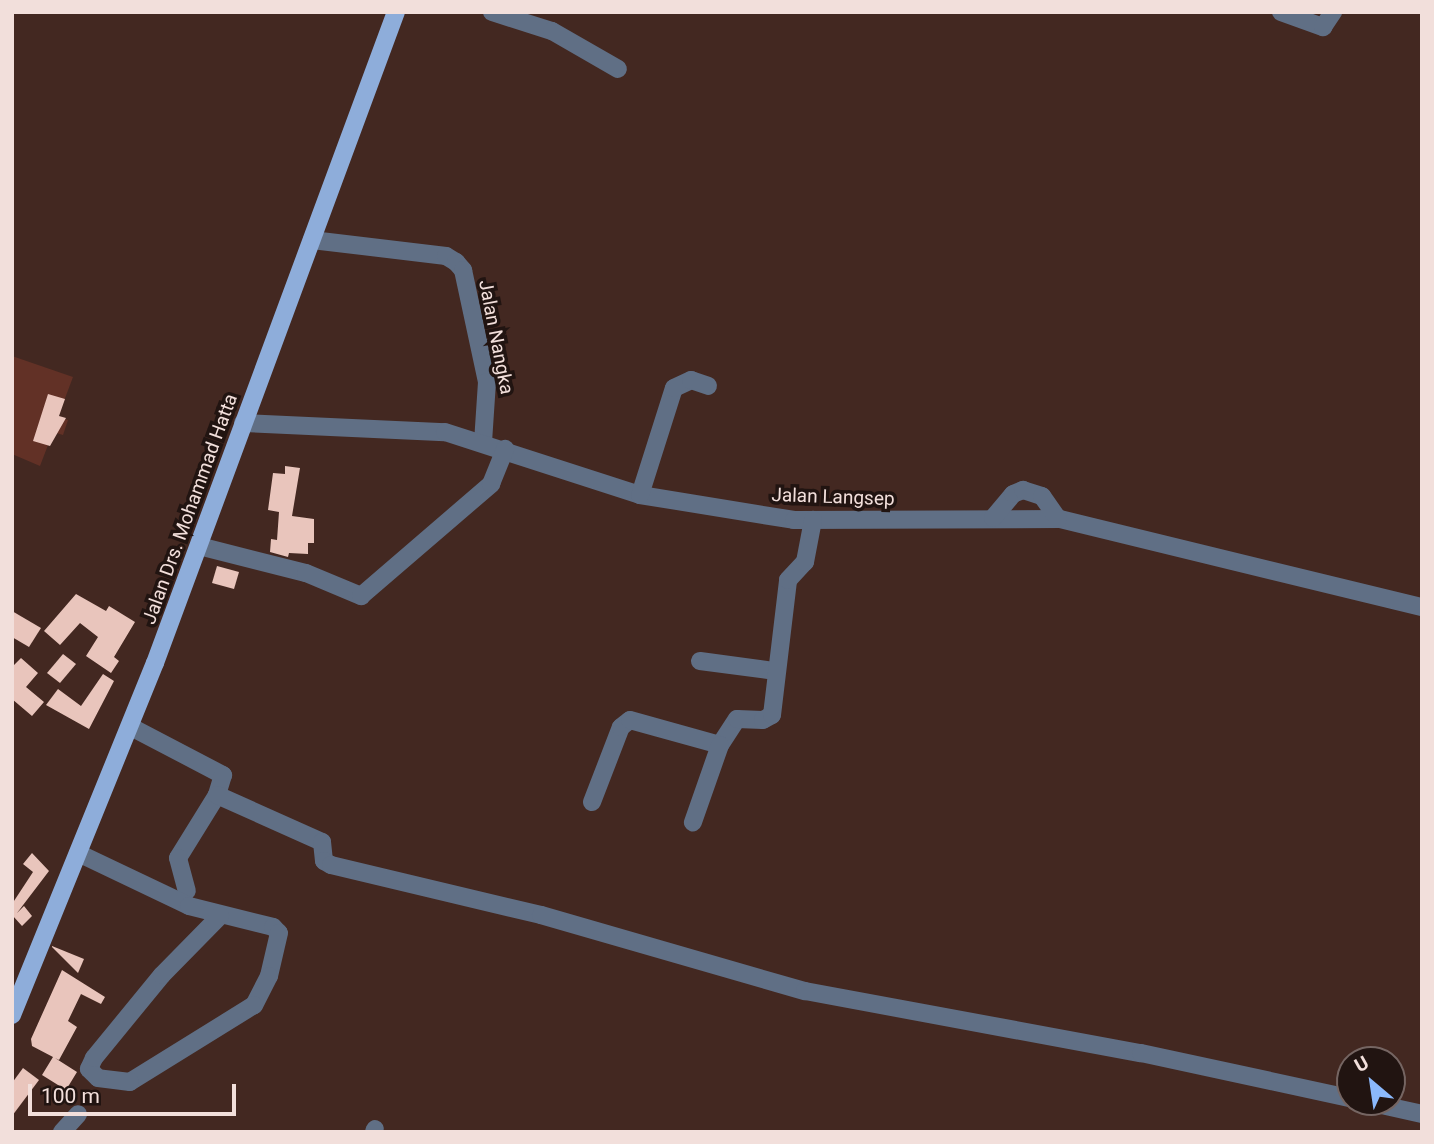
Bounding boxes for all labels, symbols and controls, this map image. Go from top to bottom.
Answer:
street label: Jalan Nangka [474,278,518,396]
street label: Jalan Drs. Mohammad Hatta [138,391,242,627]
street label: Jalan Langsep [771,483,895,511]
north arrow [1336,1046,1406,1116]
text: U [1350,1051,1373,1077]
scale bar [32,1070,240,1114]
text: 100 m [41,1084,100,1108]

